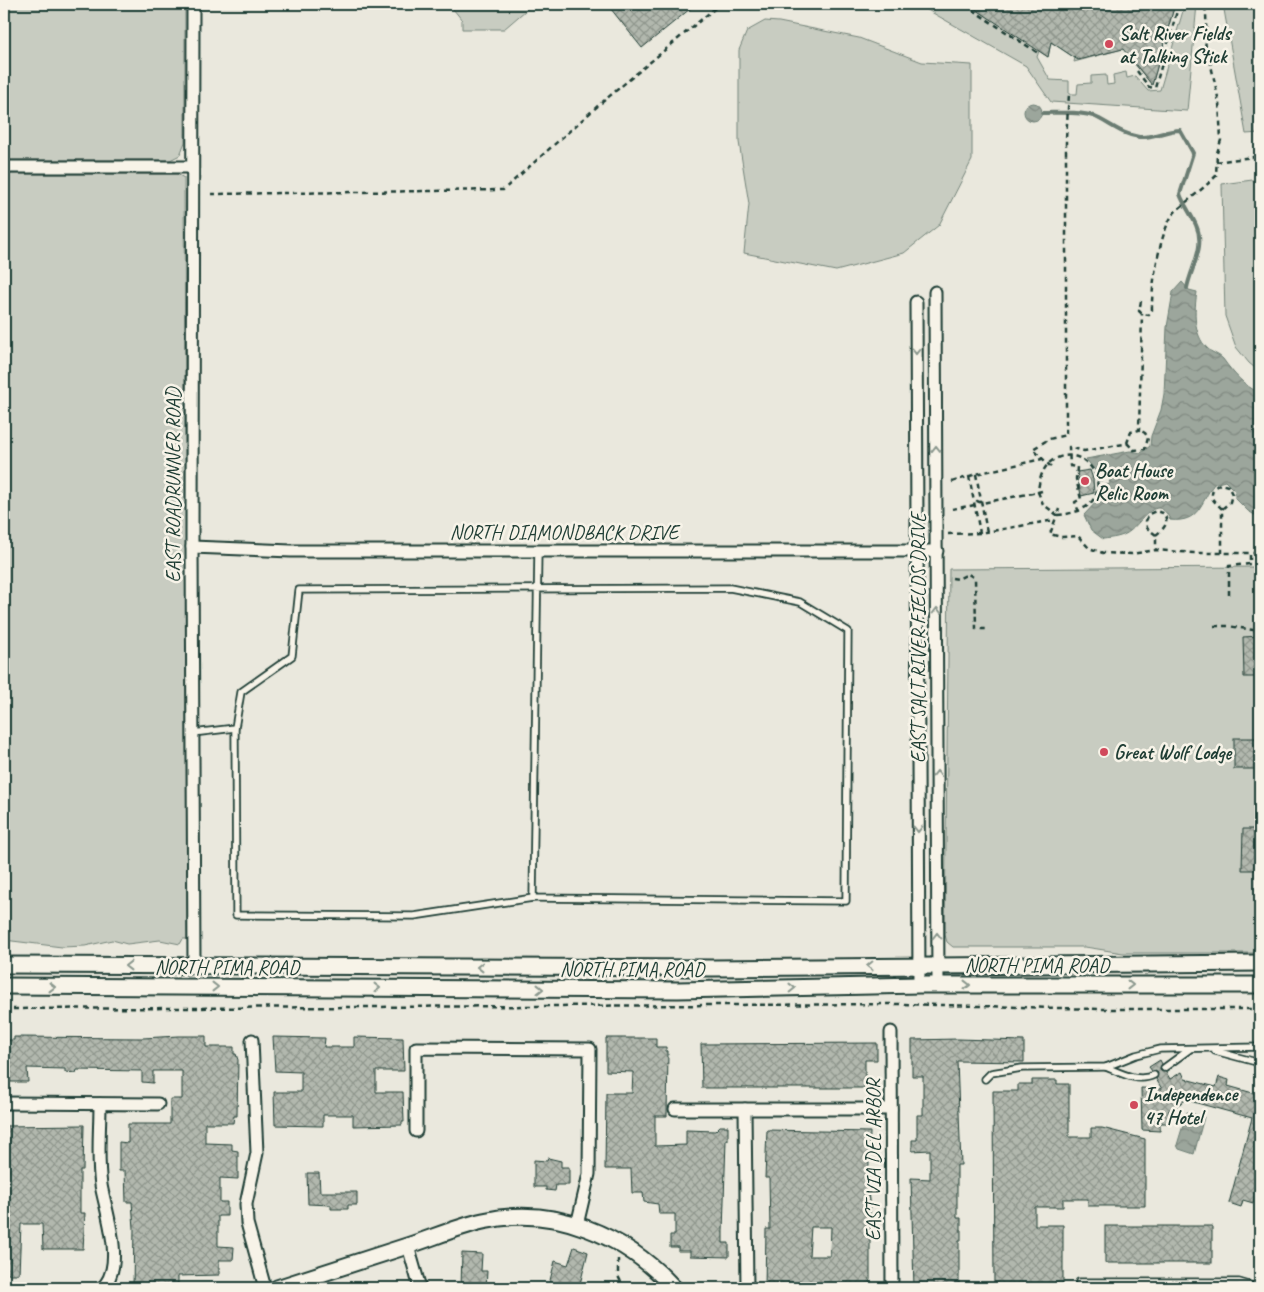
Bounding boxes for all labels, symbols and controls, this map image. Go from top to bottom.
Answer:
place label: Salt River Fields at Talking Stick [1119,21,1233,69]
marker: Salt River Fields at Talking Stick [1103,38,1115,50]
one-way arrow [911,348,921,355]
street label: EAST ROADRUNNER ROAD [161,386,186,582]
one-way arrow [931,444,941,452]
place label: Boat House Relic Room [1095,458,1173,506]
marker: Boat House Relic Room [1079,475,1091,487]
street label: EAST SALT RIVER FIELDS DRIVE [906,510,931,763]
street label: NORTH DIAMONDBACK DRIVE [450,520,681,545]
one-way arrow [932,607,942,614]
place label: Great Wolf Lodge [1114,740,1233,765]
marker: Great Wolf Lodge [1098,746,1110,758]
one-way arrow [932,769,942,777]
one-way arrow [913,825,923,833]
one-way arrow [932,932,942,940]
street label: NORTH PIMA ROAD [965,953,1111,978]
street label: NORTH PIMA ROAD [155,955,301,980]
street label: NORTH PIMA ROAD [560,957,706,982]
one-way arrow [866,960,874,971]
one-way arrow [124,961,132,971]
one-way arrow [476,962,484,972]
one-way arrow [964,980,972,990]
one-way arrow [1126,980,1134,990]
one-way arrow [49,982,57,992]
one-way arrow [212,982,219,992]
one-way arrow [374,983,382,993]
one-way arrow [789,983,797,993]
one-way arrow [536,984,544,994]
street label: EAST VIA DEL ARBOR [861,1077,886,1241]
place label: Independence 47 Hotel [1144,1082,1239,1130]
marker: Independence 47 Hotel [1128,1099,1140,1111]

